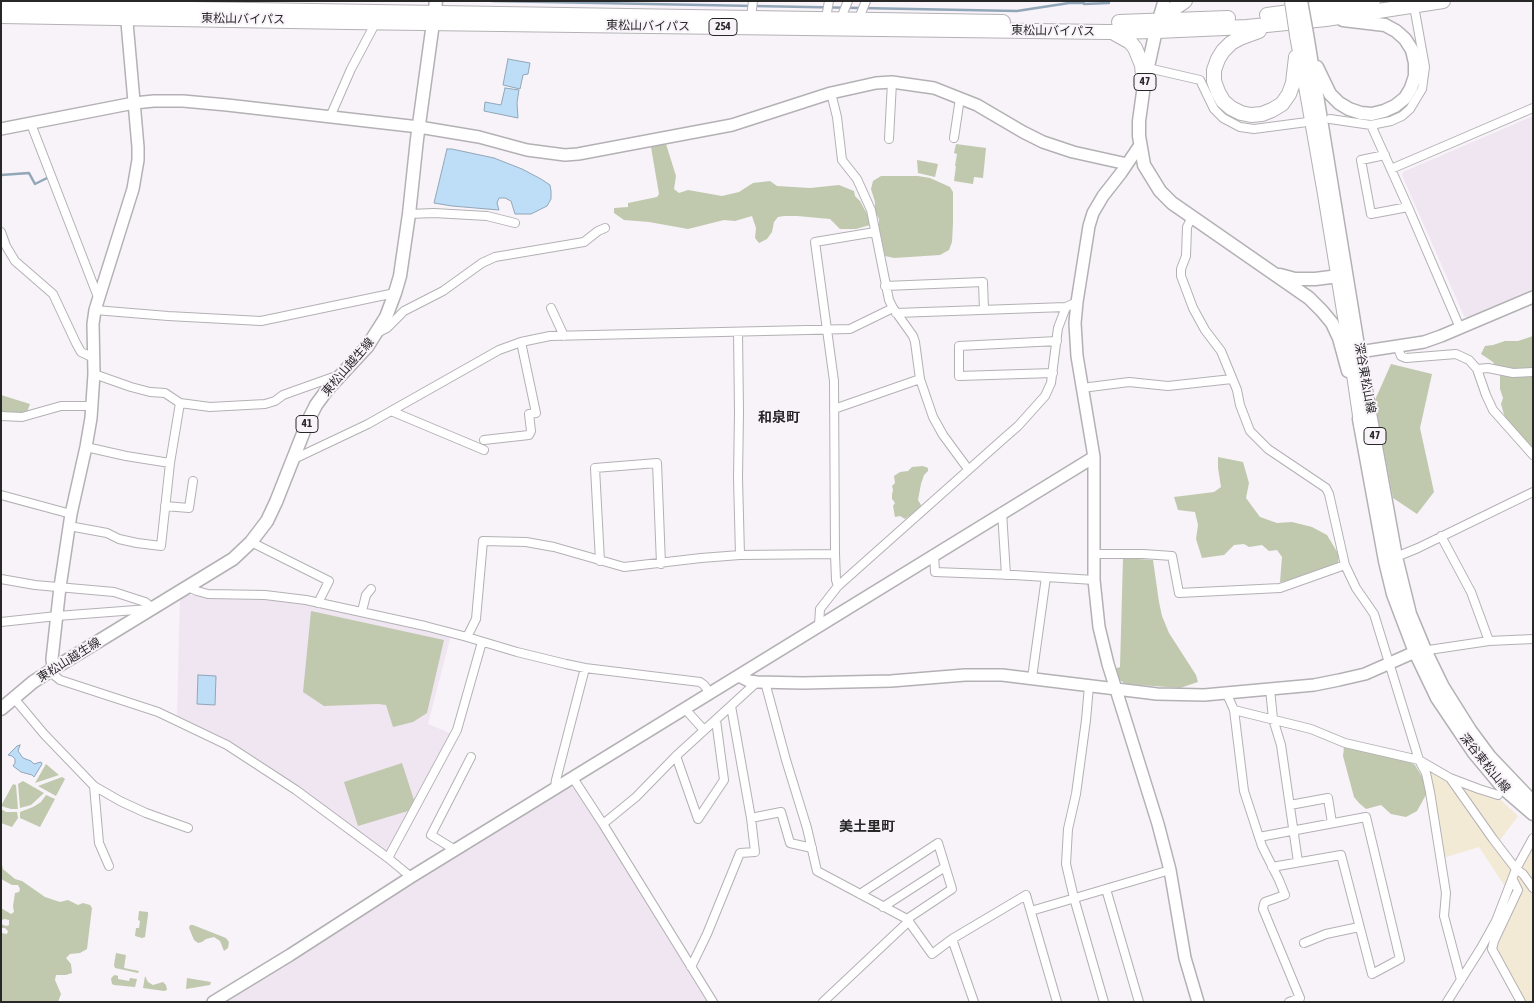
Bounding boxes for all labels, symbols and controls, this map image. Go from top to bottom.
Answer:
street label: 東松山バイパス [201,11,285,27]
street label: 東松山バイパス [606,18,690,34]
road number: 254 [709,18,737,36]
street label: 東松山バイパス [1011,23,1095,39]
road number: 47 [1134,74,1156,90]
street label: 東松山越生線 [319,335,377,399]
street label: 深谷東松山線 [1352,341,1378,415]
district label: 和泉町 [758,410,800,426]
road number: 41 [296,416,318,432]
road number: 47 [1364,428,1386,444]
street label: 東松山越生線 [35,635,103,685]
street label: 深谷東松山線 [1457,730,1513,796]
district label: 美土里町 [839,819,895,835]

